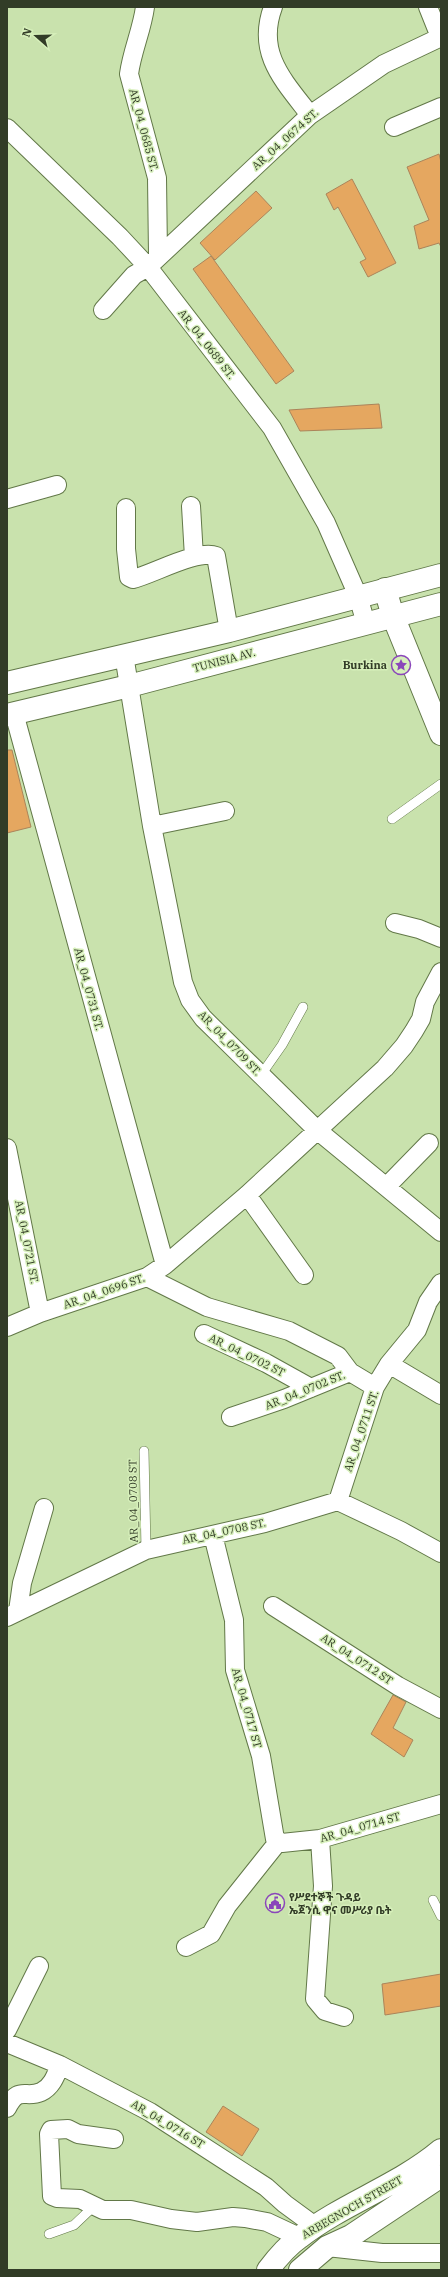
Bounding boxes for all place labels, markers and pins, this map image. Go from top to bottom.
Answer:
place icon: Burkina [390,654,412,676]
place label: Burkina [343,658,387,672]
place label: የሥደተኞች ጉዳይ ኤጀንሲ ዋና መሥሪያ ቤት [289,1890,392,1917]
public building icon: የሥደተኞች ጉዳይ ኤጀንሲ ዋና መሥሪያ ቤት [264,1892,286,1914]

